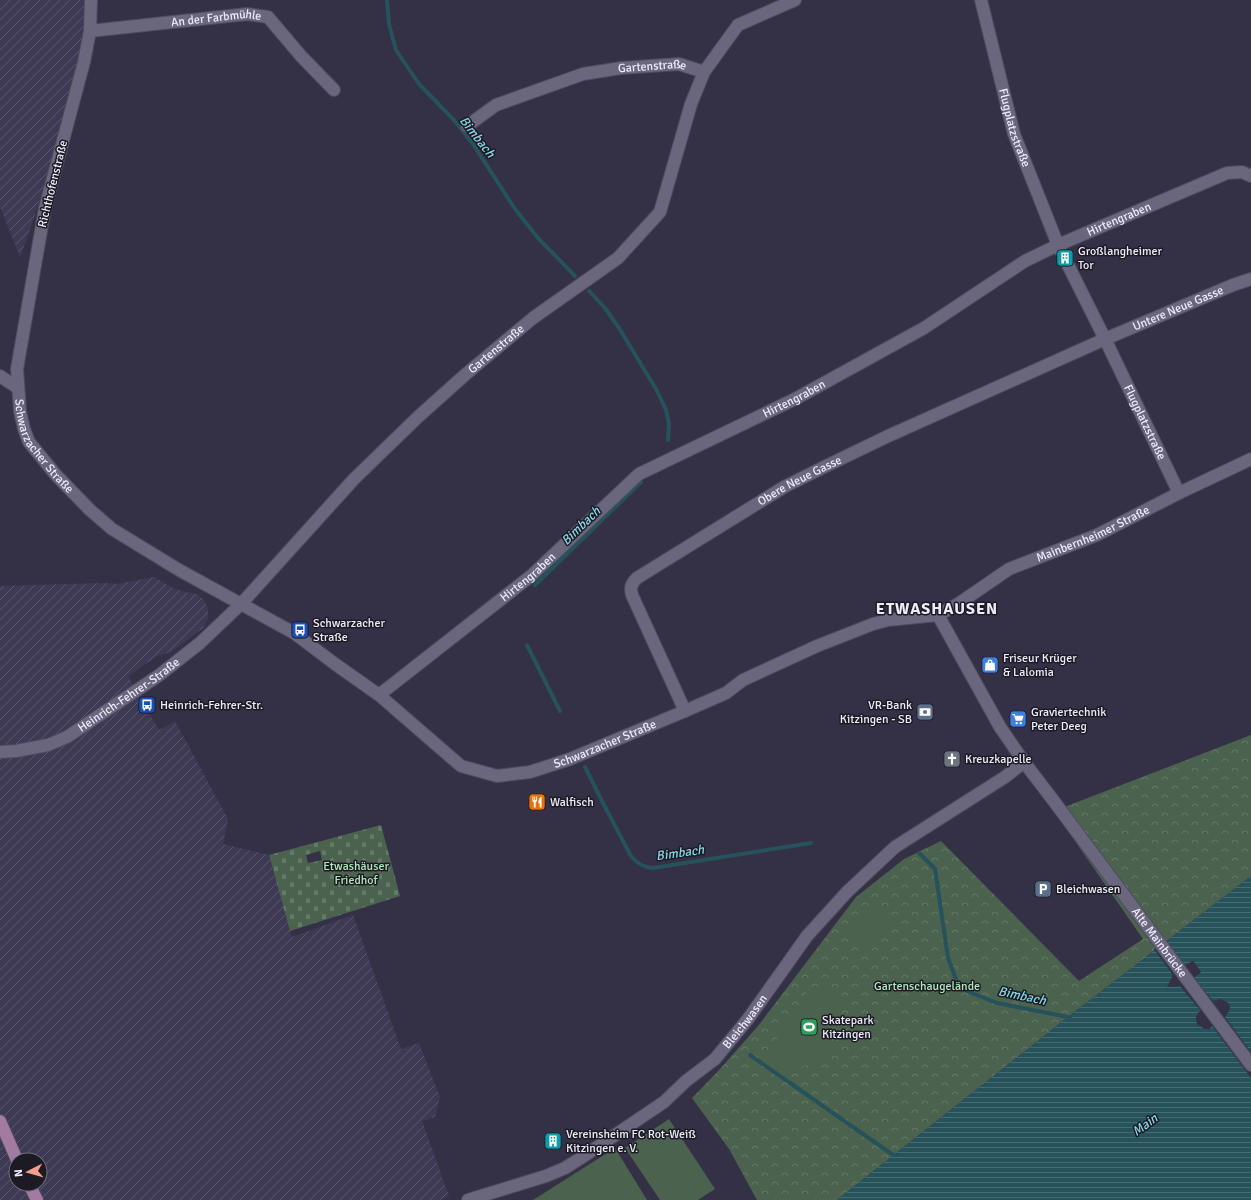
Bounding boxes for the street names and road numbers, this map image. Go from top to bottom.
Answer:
street label: An der Farbmühle [170,6,262,30]
street label: Gartenstraße [618,56,688,76]
street label: Flugplatzstraße [996,87,1034,169]
street label: Richthofenstraße [35,139,71,229]
street label: Hirtengraben [1085,199,1153,239]
street label: Untere Neue Gasse [1130,282,1226,334]
street label: Gartenstraße [465,321,527,377]
street label: Hirtengraben [760,376,828,421]
street label: Flugplatzstraße [1121,382,1169,462]
street label: Schwarzacher Straße [12,399,77,496]
street label: Obere Neue Gasse [755,452,844,509]
street label: Mainbernheimer Straße [1034,502,1152,565]
street label: Hirtengraben [497,549,559,605]
street label: Heinrich-Fehrer-Straße [75,654,183,735]
street label: Schwarzacher Straße [552,716,658,771]
street label: Alte Mainbrücke [1128,904,1190,980]
street label: Bleichwasen [719,992,771,1052]

